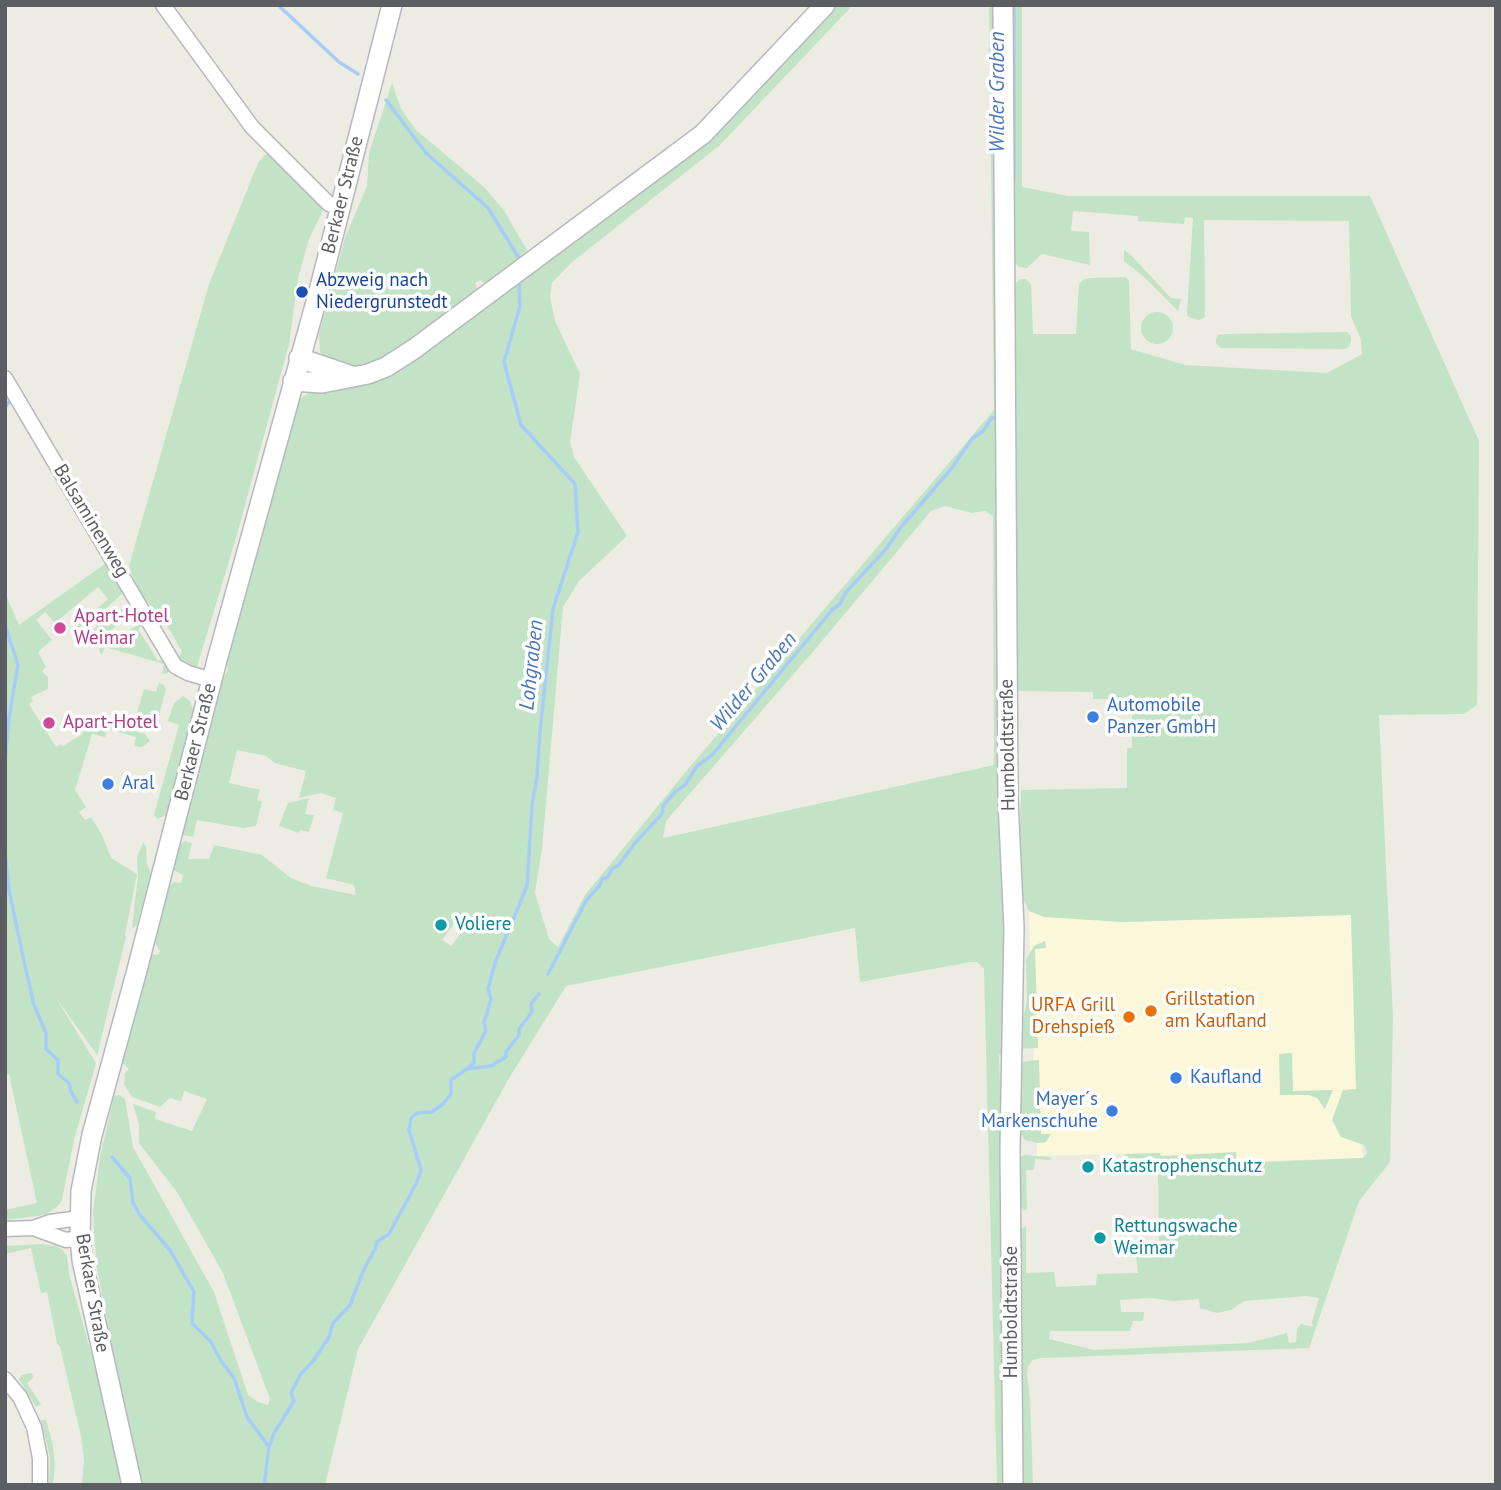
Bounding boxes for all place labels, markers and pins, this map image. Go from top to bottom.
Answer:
place label: Abzweig nach Niedergrunstedt [316,270,448,314]
marker: Abzweig nach Niedergrunstedt [294,284,310,300]
place label: Apart-Hotel Weimar [74,606,169,650]
marker: Apart-Hotel Weimar [52,620,68,636]
place label: Automobile Panzer GmbH [1107,695,1216,739]
marker: Automobile Panzer GmbH [1085,709,1101,725]
place label: Apart-Hotel [63,712,158,734]
marker: Apart-Hotel [41,715,57,731]
place label: Aral [122,773,155,795]
marker: Aral [100,776,116,792]
place label: Voliere [455,914,511,936]
marker: Voliere [433,917,449,933]
place label: Grillstation am Kaufland [1165,989,1267,1033]
place label: URFA Grill Drehspieß [1031,995,1115,1039]
marker: Grillstation am Kaufland [1143,1003,1159,1019]
marker: URFA Grill Drehspieß [1121,1009,1137,1025]
place label: Kaufland [1190,1067,1262,1089]
marker: Kaufland [1168,1070,1184,1086]
place label: Mayer´s Markenschuhe [981,1089,1098,1133]
marker: Mayer´s Markenschuhe [1104,1103,1120,1119]
place label: Katastrophenschutz [1102,1156,1262,1178]
marker: Katastrophenschutz [1080,1159,1096,1175]
place label: Rettungswache Weimar [1114,1216,1238,1260]
marker: Rettungswache Weimar [1092,1230,1108,1246]

